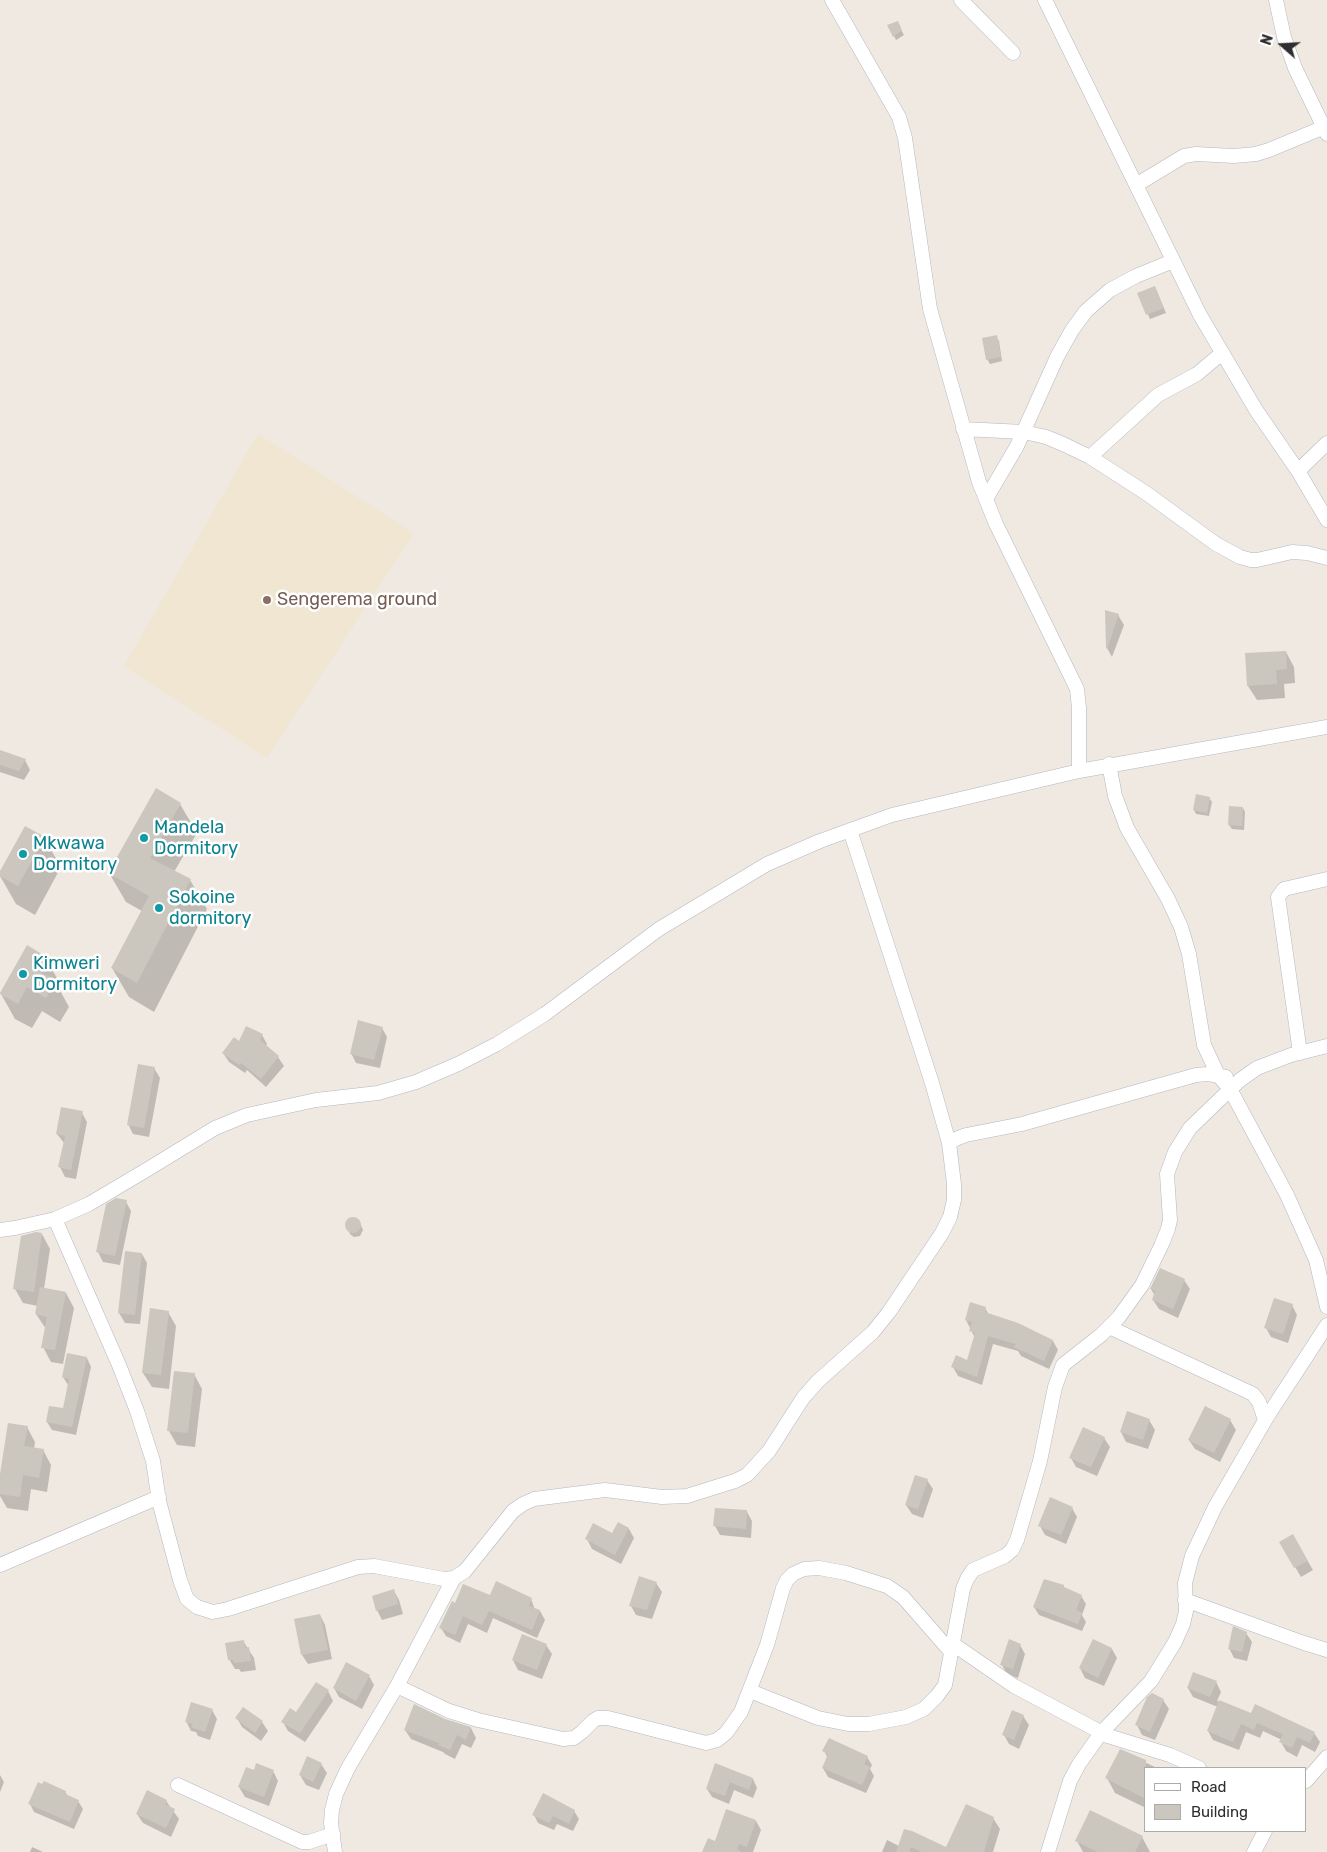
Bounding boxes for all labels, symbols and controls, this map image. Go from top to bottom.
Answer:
north arrow [1257,20,1307,70]
text: N [1258,32,1277,47]
place label: Sengerema ground [277,589,437,611]
marker: Sengerema ground [261,594,273,606]
place label: Mandela Dormitory [154,817,238,860]
marker: Mandela Dormitory [138,832,150,844]
place label: Mkwawa Dormitory [33,833,117,876]
marker: Mkwawa Dormitory [17,848,29,860]
place label: Sokoine dormitory [169,887,251,930]
marker: Sokoine dormitory [153,902,165,914]
place label: Kimweri Dormitory [33,953,117,996]
marker: Kimweri Dormitory [17,968,29,980]
legend [1144,1767,1307,1832]
text: Road [1191,1778,1227,1796]
text: Building [1191,1803,1248,1821]

